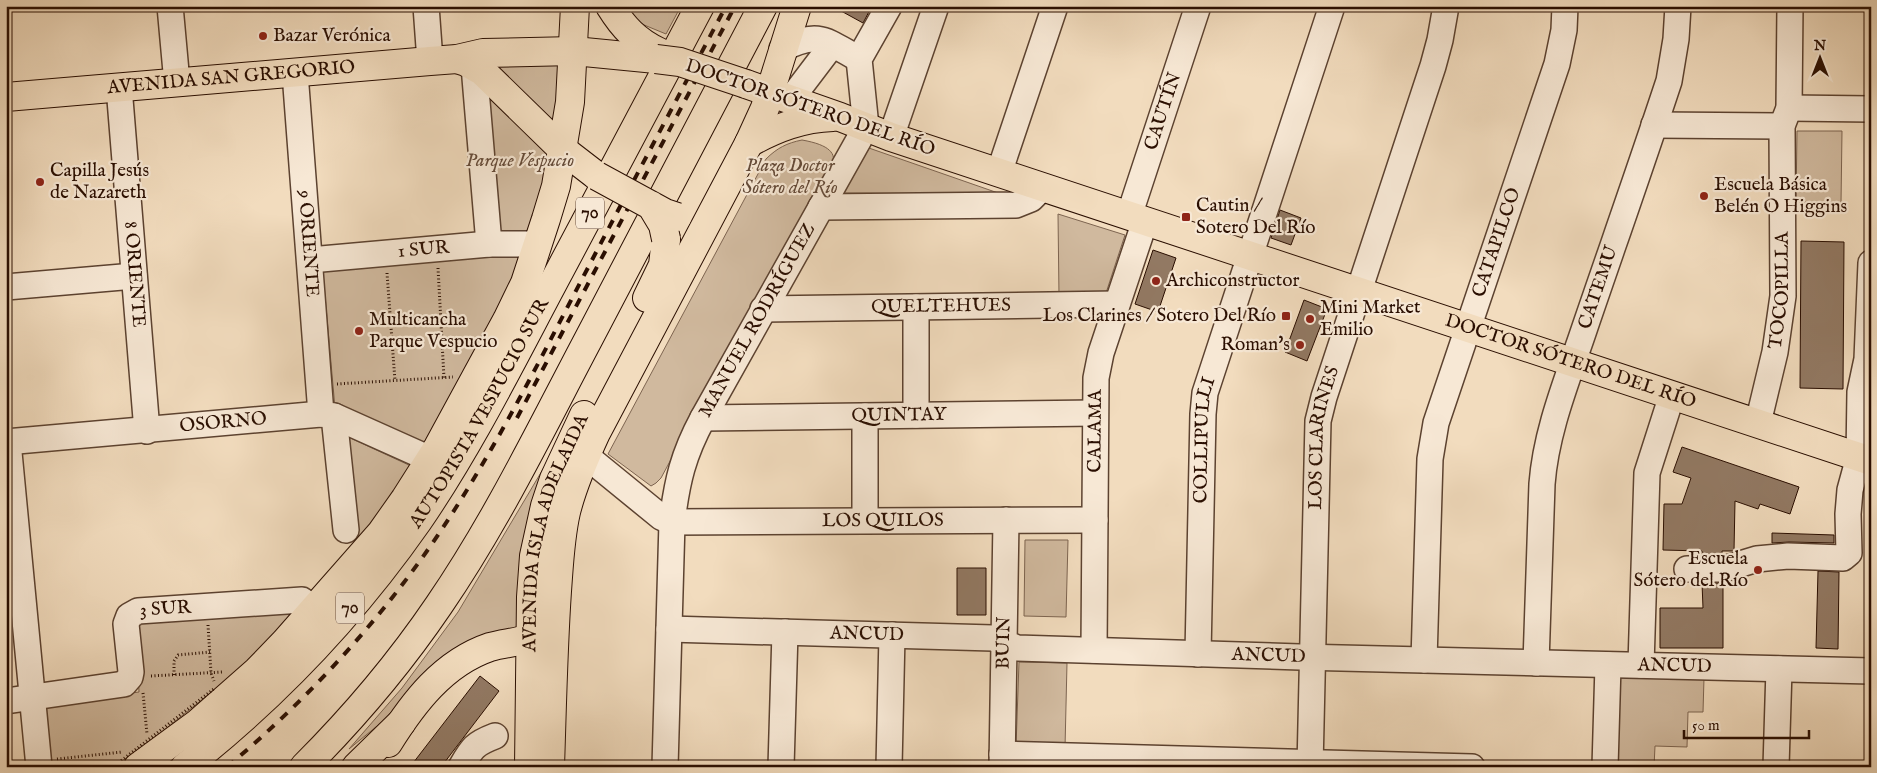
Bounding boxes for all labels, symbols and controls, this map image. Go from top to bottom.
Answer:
place label: Bazar Verónica [273,24,392,48]
marker: Bazar Verónica [257,30,269,42]
north arrow [1794,32,1844,82]
text: N [1813,37,1826,55]
street label: DOCTOR SÓTERO DEL RÍO [682,53,939,162]
street label: AVENIDA SAN GREGORIO [105,55,356,100]
street label: CAUTÍN [1139,70,1187,153]
park label: Parque Vespucio [466,149,574,173]
park label: Plaza Doctor Sótero del Río [742,154,838,200]
place label: Capilla Jesús de Nazareth [50,159,149,205]
place label: Escuela Básica Belén O Higgins [1714,173,1847,219]
marker: Capilla Jesús de Nazareth [34,176,46,188]
street label: CATAPILCO [1467,184,1526,300]
street label: 9 ORIENTE [292,188,324,298]
marker: Escuela Básica Belén O Higgins [1698,190,1710,202]
place label: Cautin / Sotero Del Río [1196,194,1316,240]
road number: 70 [576,198,604,228]
marker: Cautin / Sotero Del Río [1180,211,1192,223]
street label: MANUEL RODRÍGUEZ [694,219,821,422]
street label: 8 ORIENTE [118,220,151,328]
street label: TOCOPILLA [1764,230,1796,351]
street label: 1 SUR [397,236,451,264]
street label: CATEMU [1573,242,1624,333]
place label: Archiconstructor [1165,269,1299,293]
marker: Archiconstructor [1150,275,1162,287]
street label: AUTOPISTA VESPUCIO SUR [404,294,555,534]
street label: QUELTEHUES [871,294,1011,319]
place label: Mini Market Emilio [1320,296,1421,342]
place label: Los Clarines / Sotero Del Río [1042,304,1276,328]
place label: Multicancha Parque Vespucio [369,308,497,354]
street label: DOCTOR SÓTERO DEL RÍO [1442,309,1699,414]
marker: Los Clarines / Sotero Del Río [1280,310,1292,322]
marker: Mini Market Emilio [1304,313,1316,325]
marker: Multicancha Parque Vespucio [353,325,365,337]
place label: Roman's [1221,333,1290,357]
marker: Roman's [1294,339,1306,351]
street label: LOS CLARINES [1304,363,1345,510]
street label: COLLIPULLI [1189,374,1221,504]
street label: CALAMA [1083,388,1108,473]
street label: QUINTAY [851,403,948,428]
street label: OSORNO [179,407,268,439]
street label: AVENIDA ISLA ADELAIDA [518,409,595,653]
street label: LOS QUILOS [822,509,944,533]
place label: Escuela Sótero del Río [1634,547,1749,593]
marker: Escuela Sótero del Río [1752,564,1764,576]
road number: 70 [336,592,364,624]
street label: 3 SUR [139,595,192,623]
street label: BUIN [992,616,1016,670]
street label: ANCUD [829,621,904,648]
street label: ANCUD [1230,643,1306,669]
street label: ANCUD [1636,653,1712,679]
scale bar [1684,708,1810,740]
text: 50 m [1692,716,1720,735]

